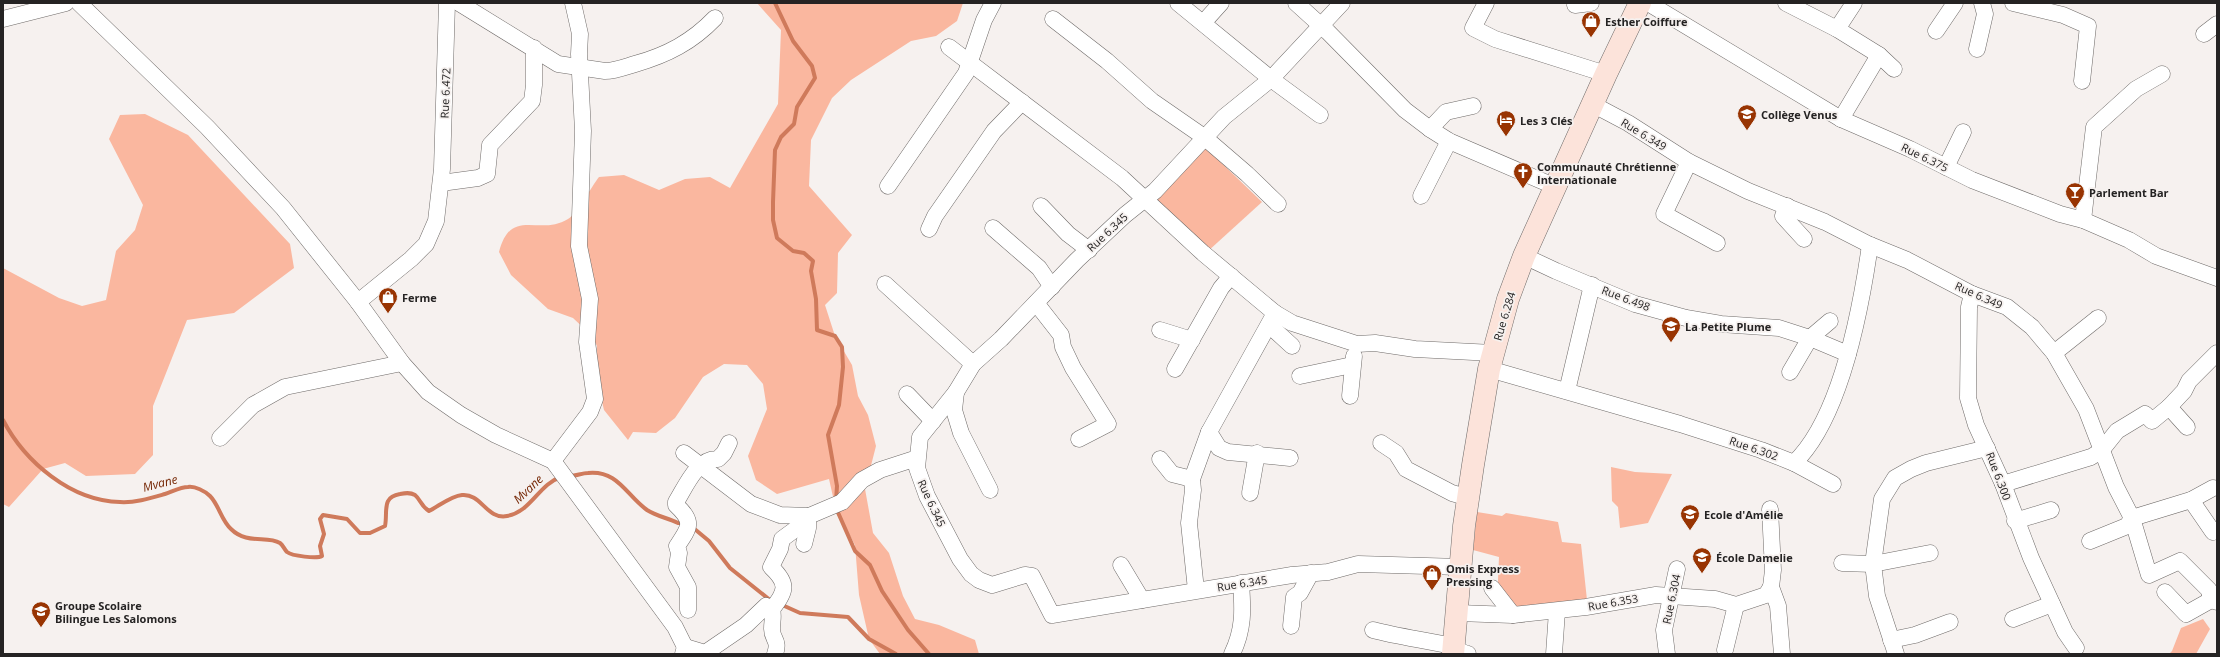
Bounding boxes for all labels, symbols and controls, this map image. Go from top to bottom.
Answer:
shop icon: Esther Coiffure [1580,10,1602,38]
place label: Esther Coiffure [1605,14,1688,29]
street label: Rue 6.472 [437,67,453,119]
school or university icon: Collège Venus [1736,103,1758,131]
place label: Collège Venus [1761,107,1838,122]
hotel icon: Les 3 Clés [1495,109,1517,137]
place label: Les 3 Clés [1520,113,1573,128]
street label: Rue 6.349 [1618,115,1670,153]
street label: Rue 6.375 [1899,139,1951,175]
place label: Communauté Chrétienne Internationale [1537,159,1677,187]
church icon: Communauté Chrétienne Internationale [1512,161,1534,189]
bar icon: Parlement Bar [2064,181,2086,209]
place label: Parlement Bar [2089,185,2169,200]
street label: Rue 6.345 [1083,209,1131,255]
street label: Rue 6.349 [1953,278,2005,312]
street label: Rue 6.498 [1600,282,1652,314]
shop icon: Ferme [377,286,399,314]
street label: Rue 6.284 [1489,289,1519,342]
place label: Ferme [402,290,437,305]
school or university icon: La Petite Plume [1660,315,1682,343]
place label: La Petite Plume [1685,319,1772,334]
street label: Rue 6.302 [1728,433,1780,463]
street label: Rue 6.300 [1983,450,2015,502]
water label: Mvane [141,470,179,496]
water label: Mvane [509,471,547,507]
street label: Rue 6.345 [915,477,949,529]
school or university icon: Ecole d'Amélie [1679,503,1701,531]
place label: Ecole d'Amélie [1704,507,1784,522]
school or university icon: École Damelie [1691,546,1713,574]
place label: École Damelie [1716,550,1793,565]
place label: Omis Express Pressing [1446,561,1520,589]
shop icon: Omis Express Pressing [1421,563,1443,591]
street label: Rue 6.345 [1216,572,1268,594]
street label: Rue 6.304 [1658,572,1684,625]
street label: Rue 6.353 [1587,590,1639,614]
place label: Groupe Scolaire Bilingue Les Salomons [55,598,177,626]
school or university icon: Groupe Scolaire Bilingue Les Salomons [30,600,52,628]

